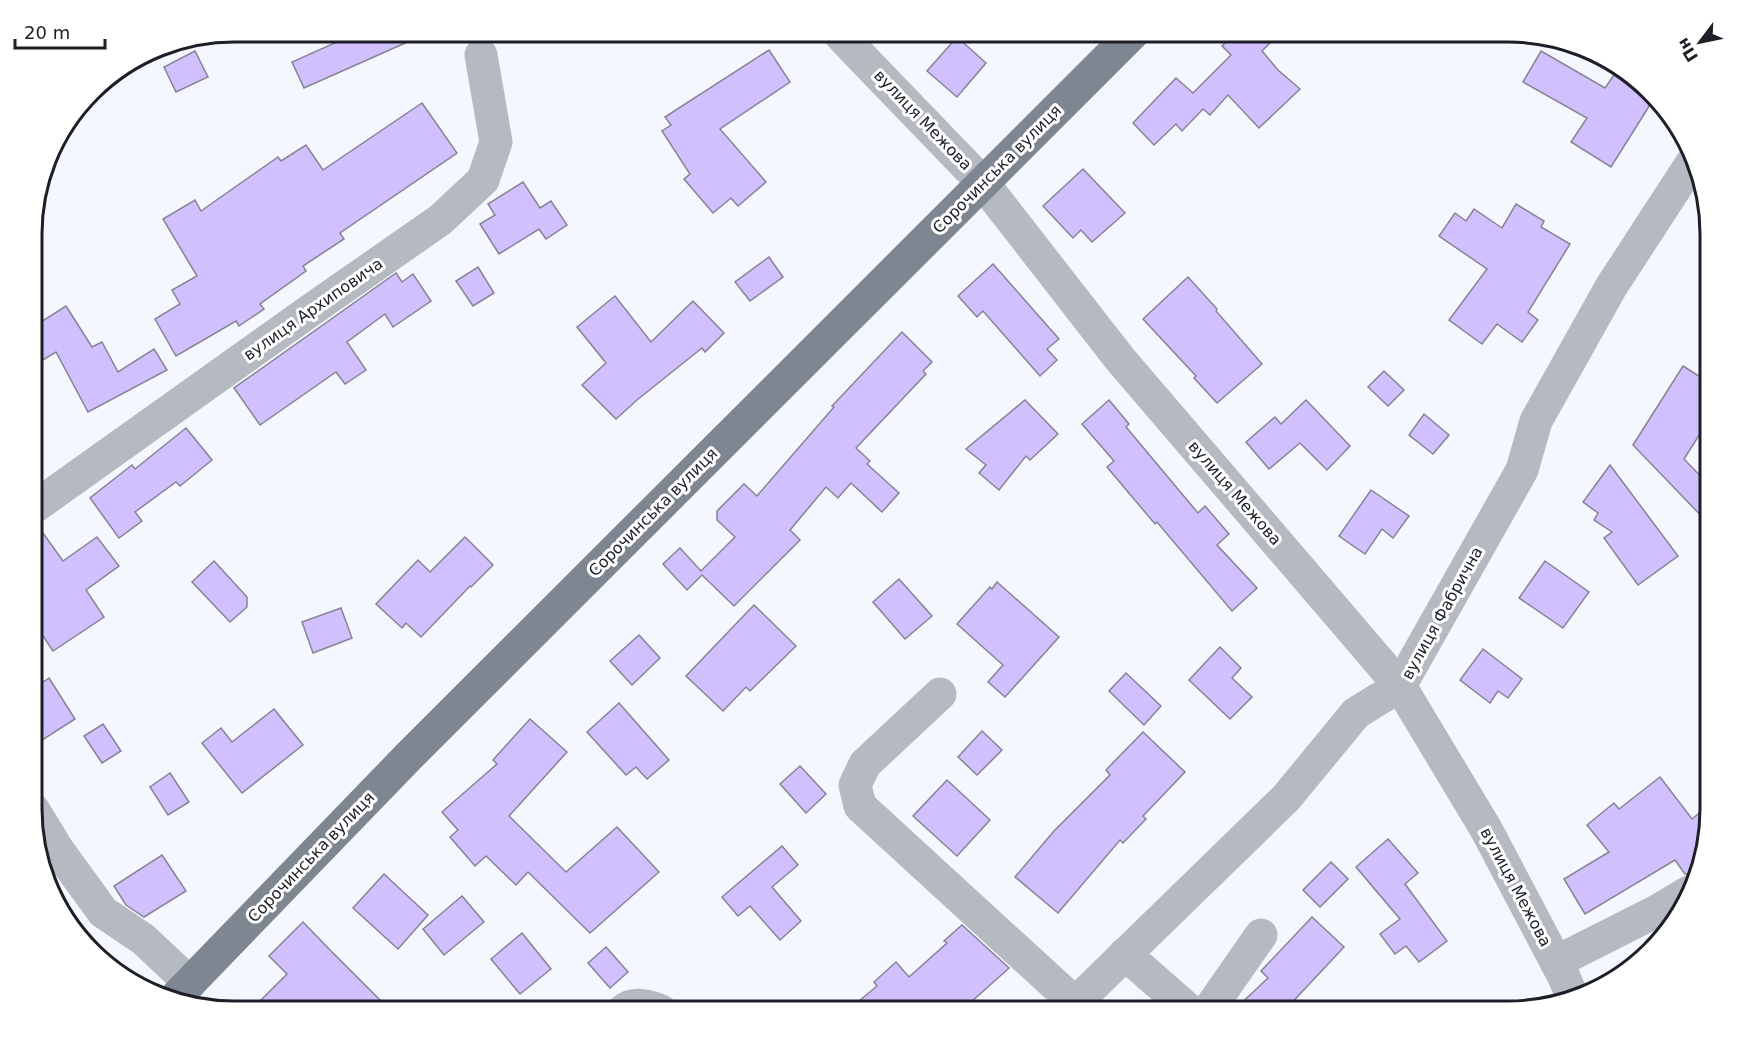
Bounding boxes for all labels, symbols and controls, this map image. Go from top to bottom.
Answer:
scale bar [15,12,105,50]
north arrow [1670,12,1730,72]
text: 20 m [24,22,70,43]
text: Пн [1673,34,1702,65]
street label: вулиця Межова [870,66,976,174]
street label: Сорочинська вулиця [929,101,1065,237]
street label: вулиця Архиповича [240,254,386,364]
street label: вулиця Межова [1184,437,1286,549]
street label: Сорочинська вулиця [585,444,721,580]
street label: вулиця Фабрична [1398,543,1486,683]
street label: Сорочинська вулиця [244,788,378,926]
street label: вулиця Межова [1477,824,1555,950]

